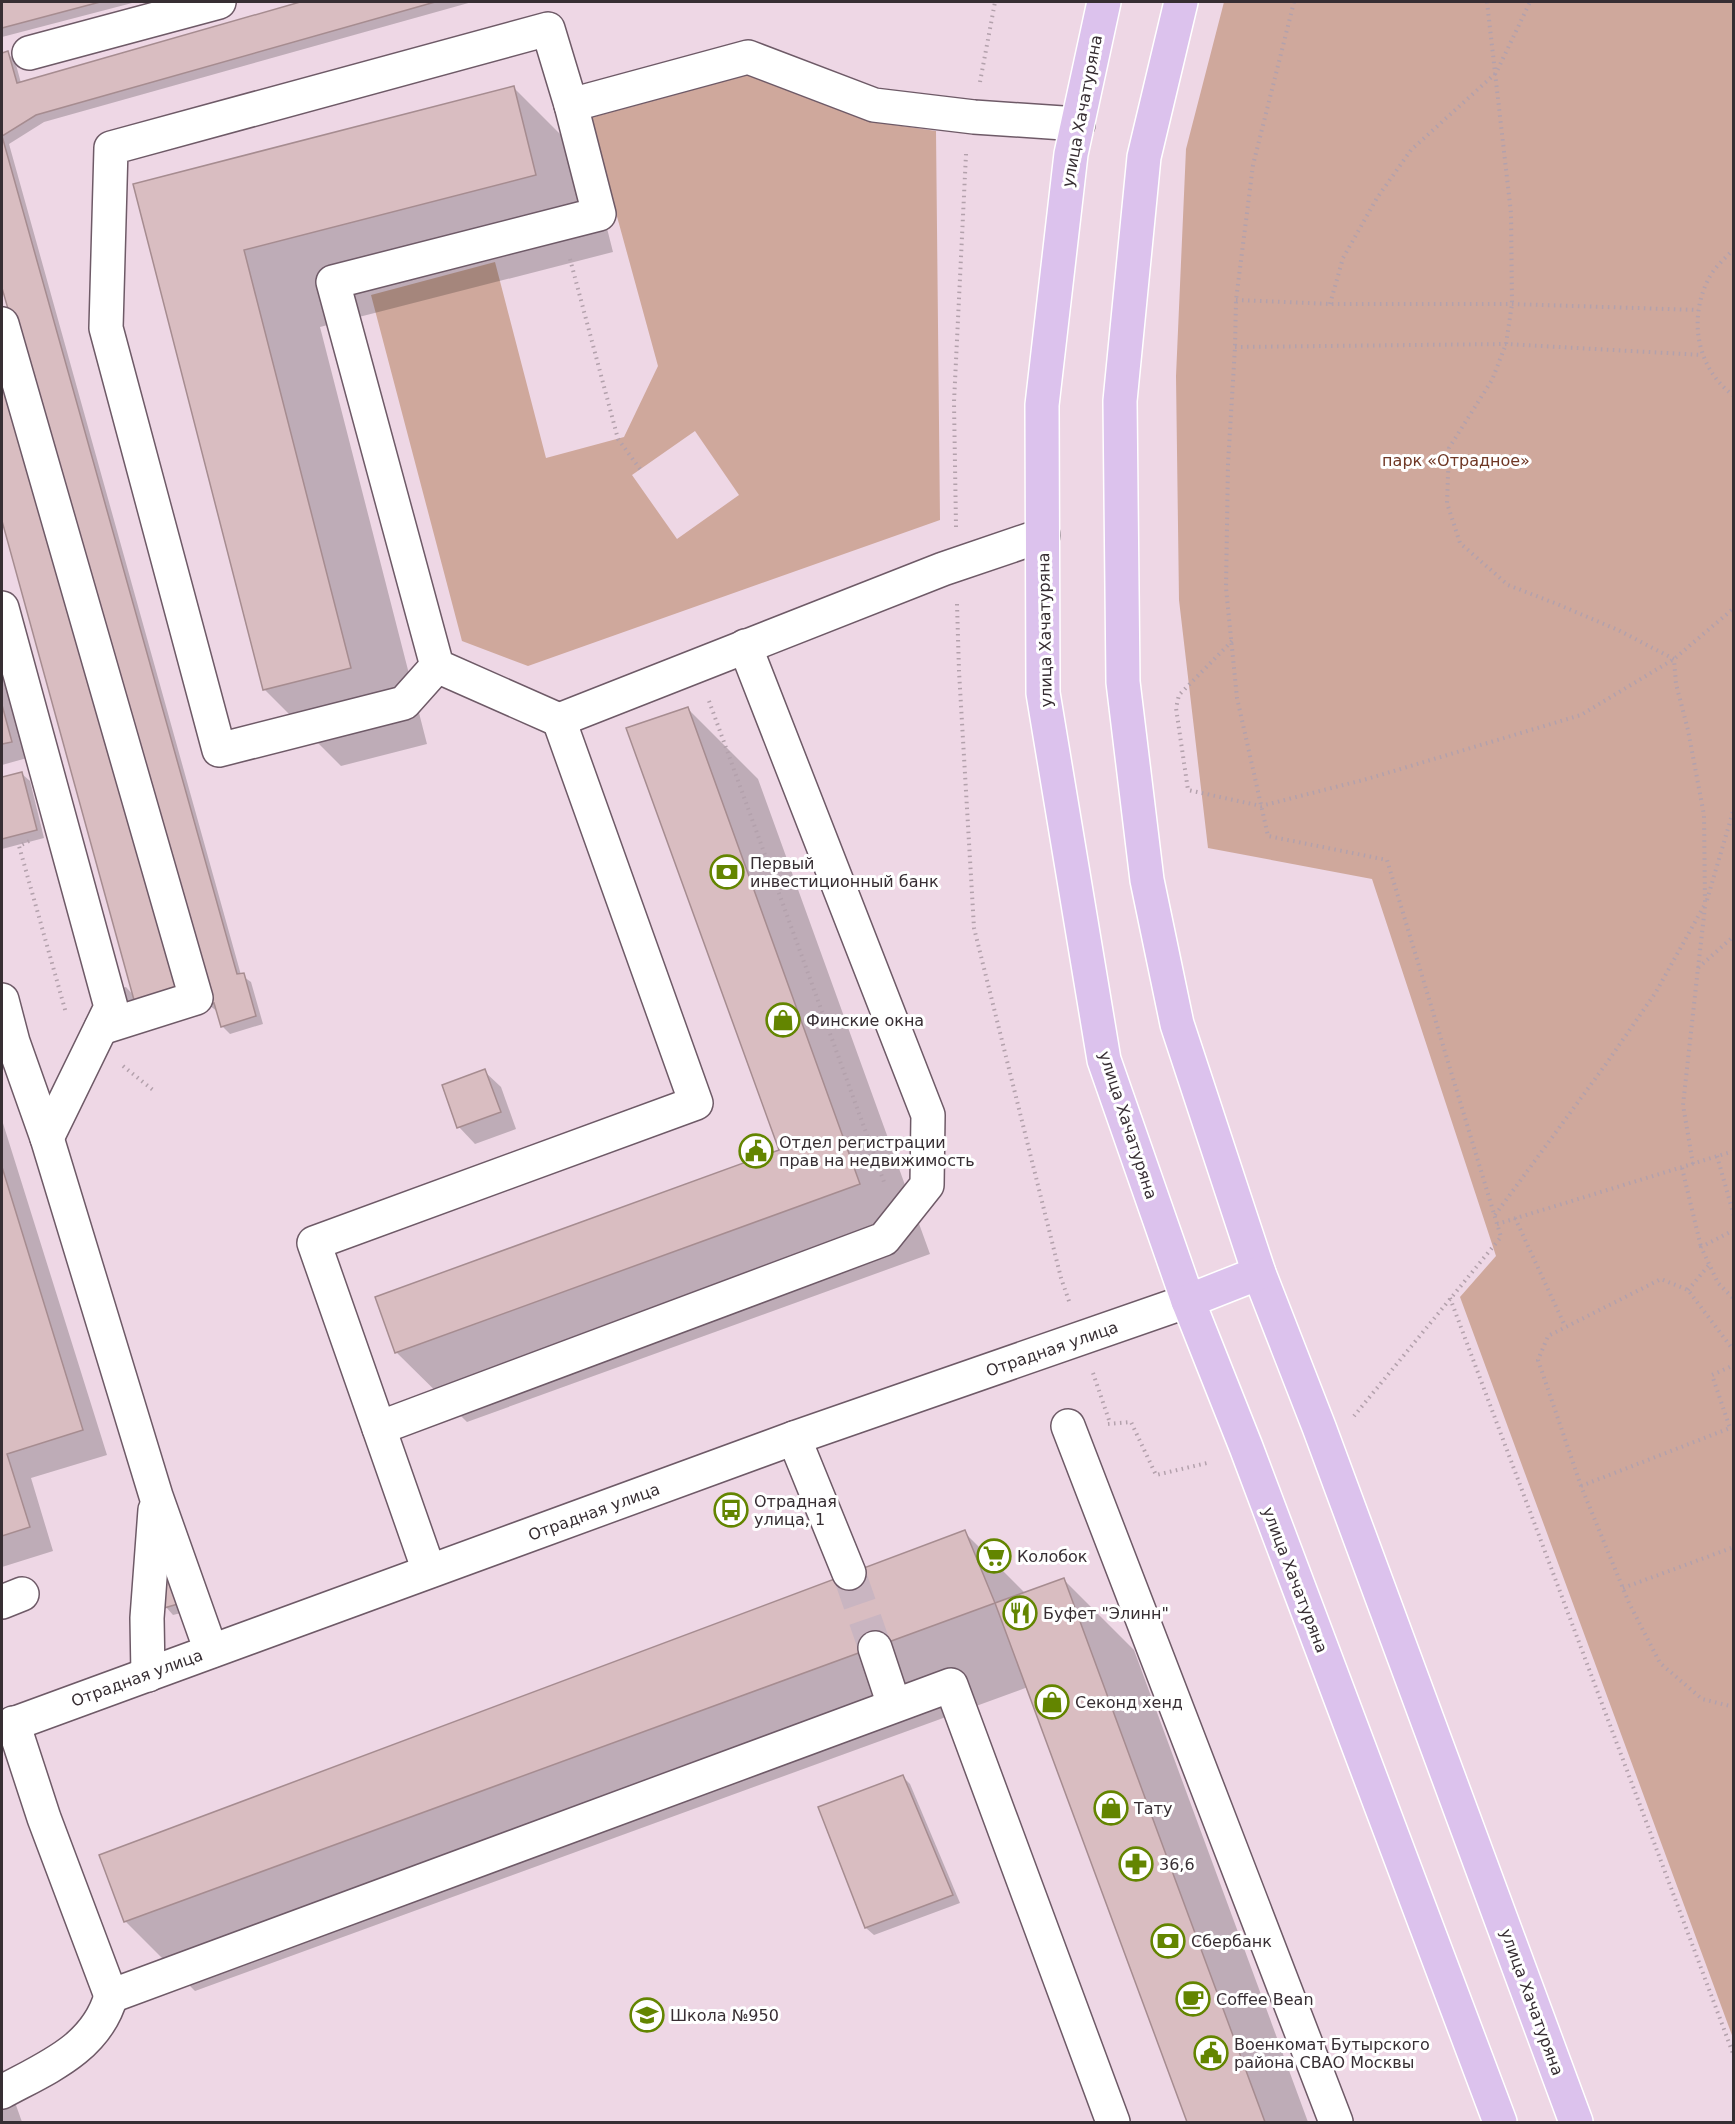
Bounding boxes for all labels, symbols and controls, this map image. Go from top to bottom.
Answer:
street label: улица Хачатуряна [1058,33,1106,189]
park label: парк «Отрадное» [1382,451,1530,470]
street label: улица Хачатуряна [1034,552,1056,708]
bank icon: Первый инвестиционный банк [709,854,745,890]
place label: Первый инвестиционный банк [750,854,939,891]
shop icon: Финские окна [765,1002,801,1038]
place label: Финские окна [806,1011,924,1030]
street label: улица Хачатуряна [1095,1048,1161,1202]
public building icon: Отдел регистрации прав на недвижимость [738,1133,774,1169]
place label: Отдел регистрации прав на недвижимость [779,1133,975,1170]
street label: Отрадная улица [983,1317,1121,1381]
street label: Отрадная улица [526,1479,662,1545]
bus stop icon: Отрадная улица, 1 [713,1492,749,1528]
place label: Отрадная улица, 1 [754,1492,837,1529]
street label: улица Хачатуряна [1258,1504,1332,1656]
supermarket icon: Колобок [976,1538,1012,1574]
place label: Колобок [1017,1547,1088,1566]
restaurant icon: Буфет "Элинн" [1002,1595,1038,1631]
place label: Буфет "Элинн" [1043,1604,1169,1623]
street label: Отрадная улица [69,1645,205,1711]
shop icon: Секонд хенд [1034,1684,1070,1720]
place label: Секонд хенд [1075,1693,1183,1712]
shop icon: Тату [1093,1790,1129,1826]
place label: Тату [1133,1799,1172,1818]
pharmacy icon: 36,6 [1118,1846,1154,1882]
place label: 36,6 [1159,1855,1195,1874]
bank icon: Сбербанк [1150,1923,1186,1959]
street label: улица Хачатуряна [1497,1926,1567,2078]
place label: Сбербанк [1191,1932,1272,1951]
cafe icon: Coffee Bean [1175,1981,1211,2017]
place label: Coffee Bean [1216,1990,1314,2009]
school or university icon: Школа №950 [629,1997,665,2033]
place label: Школа №950 [670,2006,779,2025]
public building icon: Военкомат Бутырского района СВАО Москвы [1193,2035,1229,2071]
place label: Военкомат Бутырского района СВАО Москвы [1234,2035,1430,2072]

